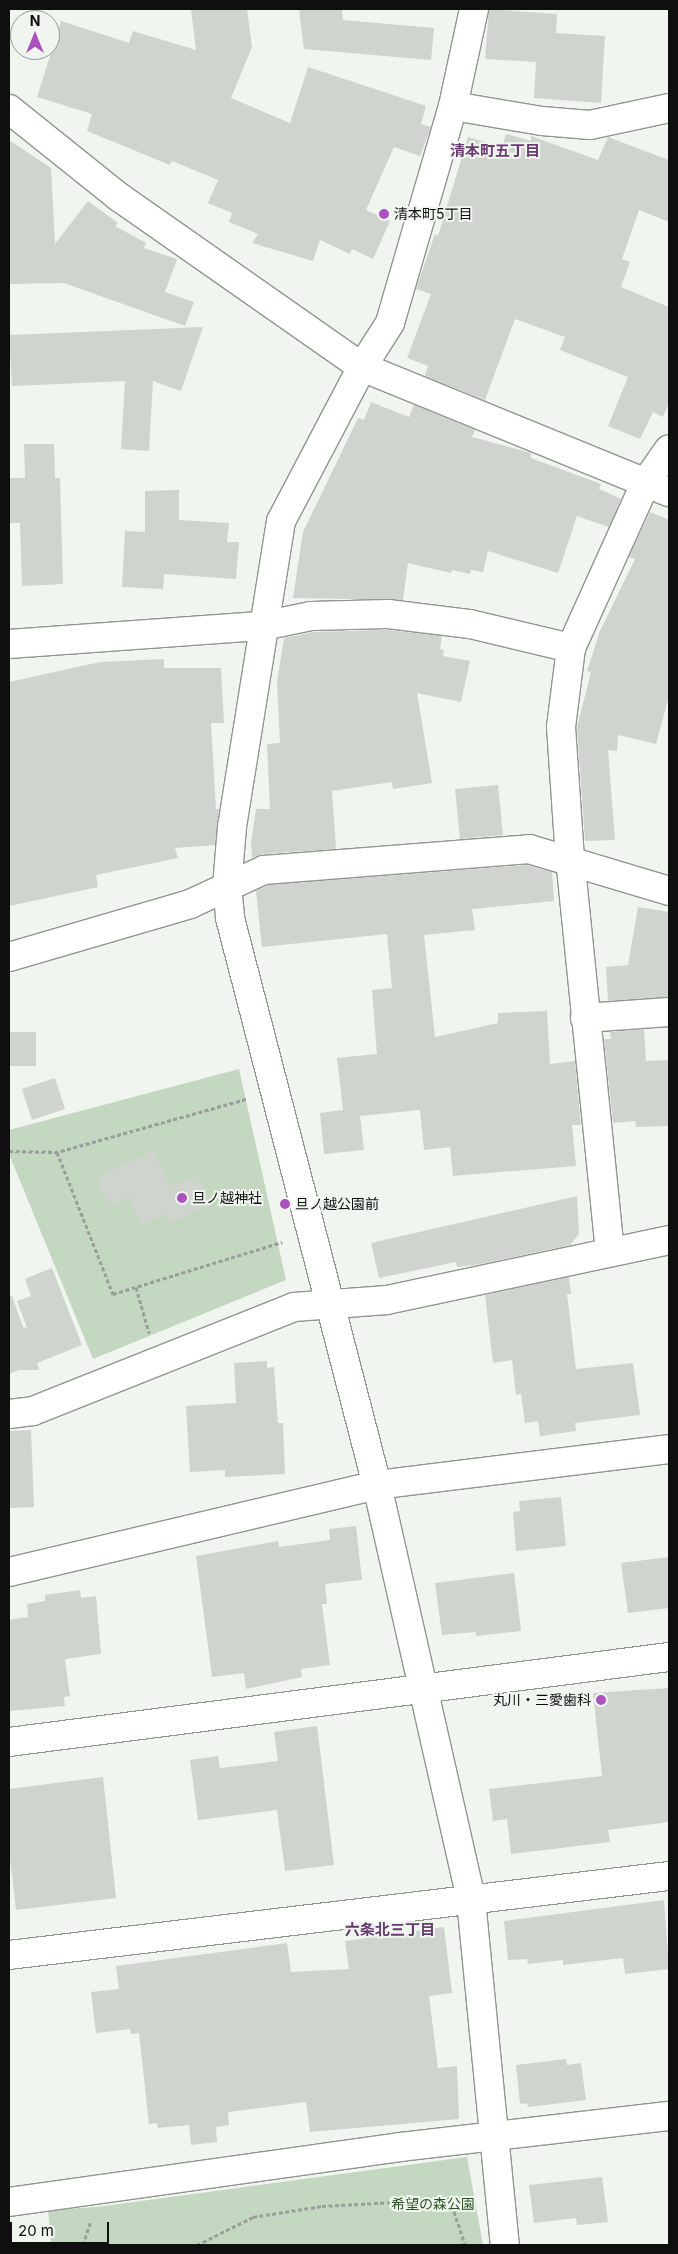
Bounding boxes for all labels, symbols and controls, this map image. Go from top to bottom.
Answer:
north arrow [10,10,60,60]
text: N [30,12,40,29]
district label: 清本町五丁目 [450,142,540,160]
place label: 清本町5丁目 [394,206,473,222]
marker: 清本町5丁目 [378,208,390,220]
place label: 旦ノ越神社 [192,1190,262,1206]
marker: 旦ノ越神社 [176,1192,188,1204]
place label: 旦ノ越公園前 [295,1196,379,1212]
marker: 旦ノ越公園前 [279,1198,291,1210]
place label: 丸川・三愛歯科 [493,1692,591,1708]
marker: 丸川・三愛歯科 [595,1694,607,1706]
district label: 六条北三丁目 [345,1921,435,1939]
park label: 希望の森公園 [391,2196,475,2212]
scale bar [12,2212,111,2244]
text: 20 m [18,2221,54,2240]

